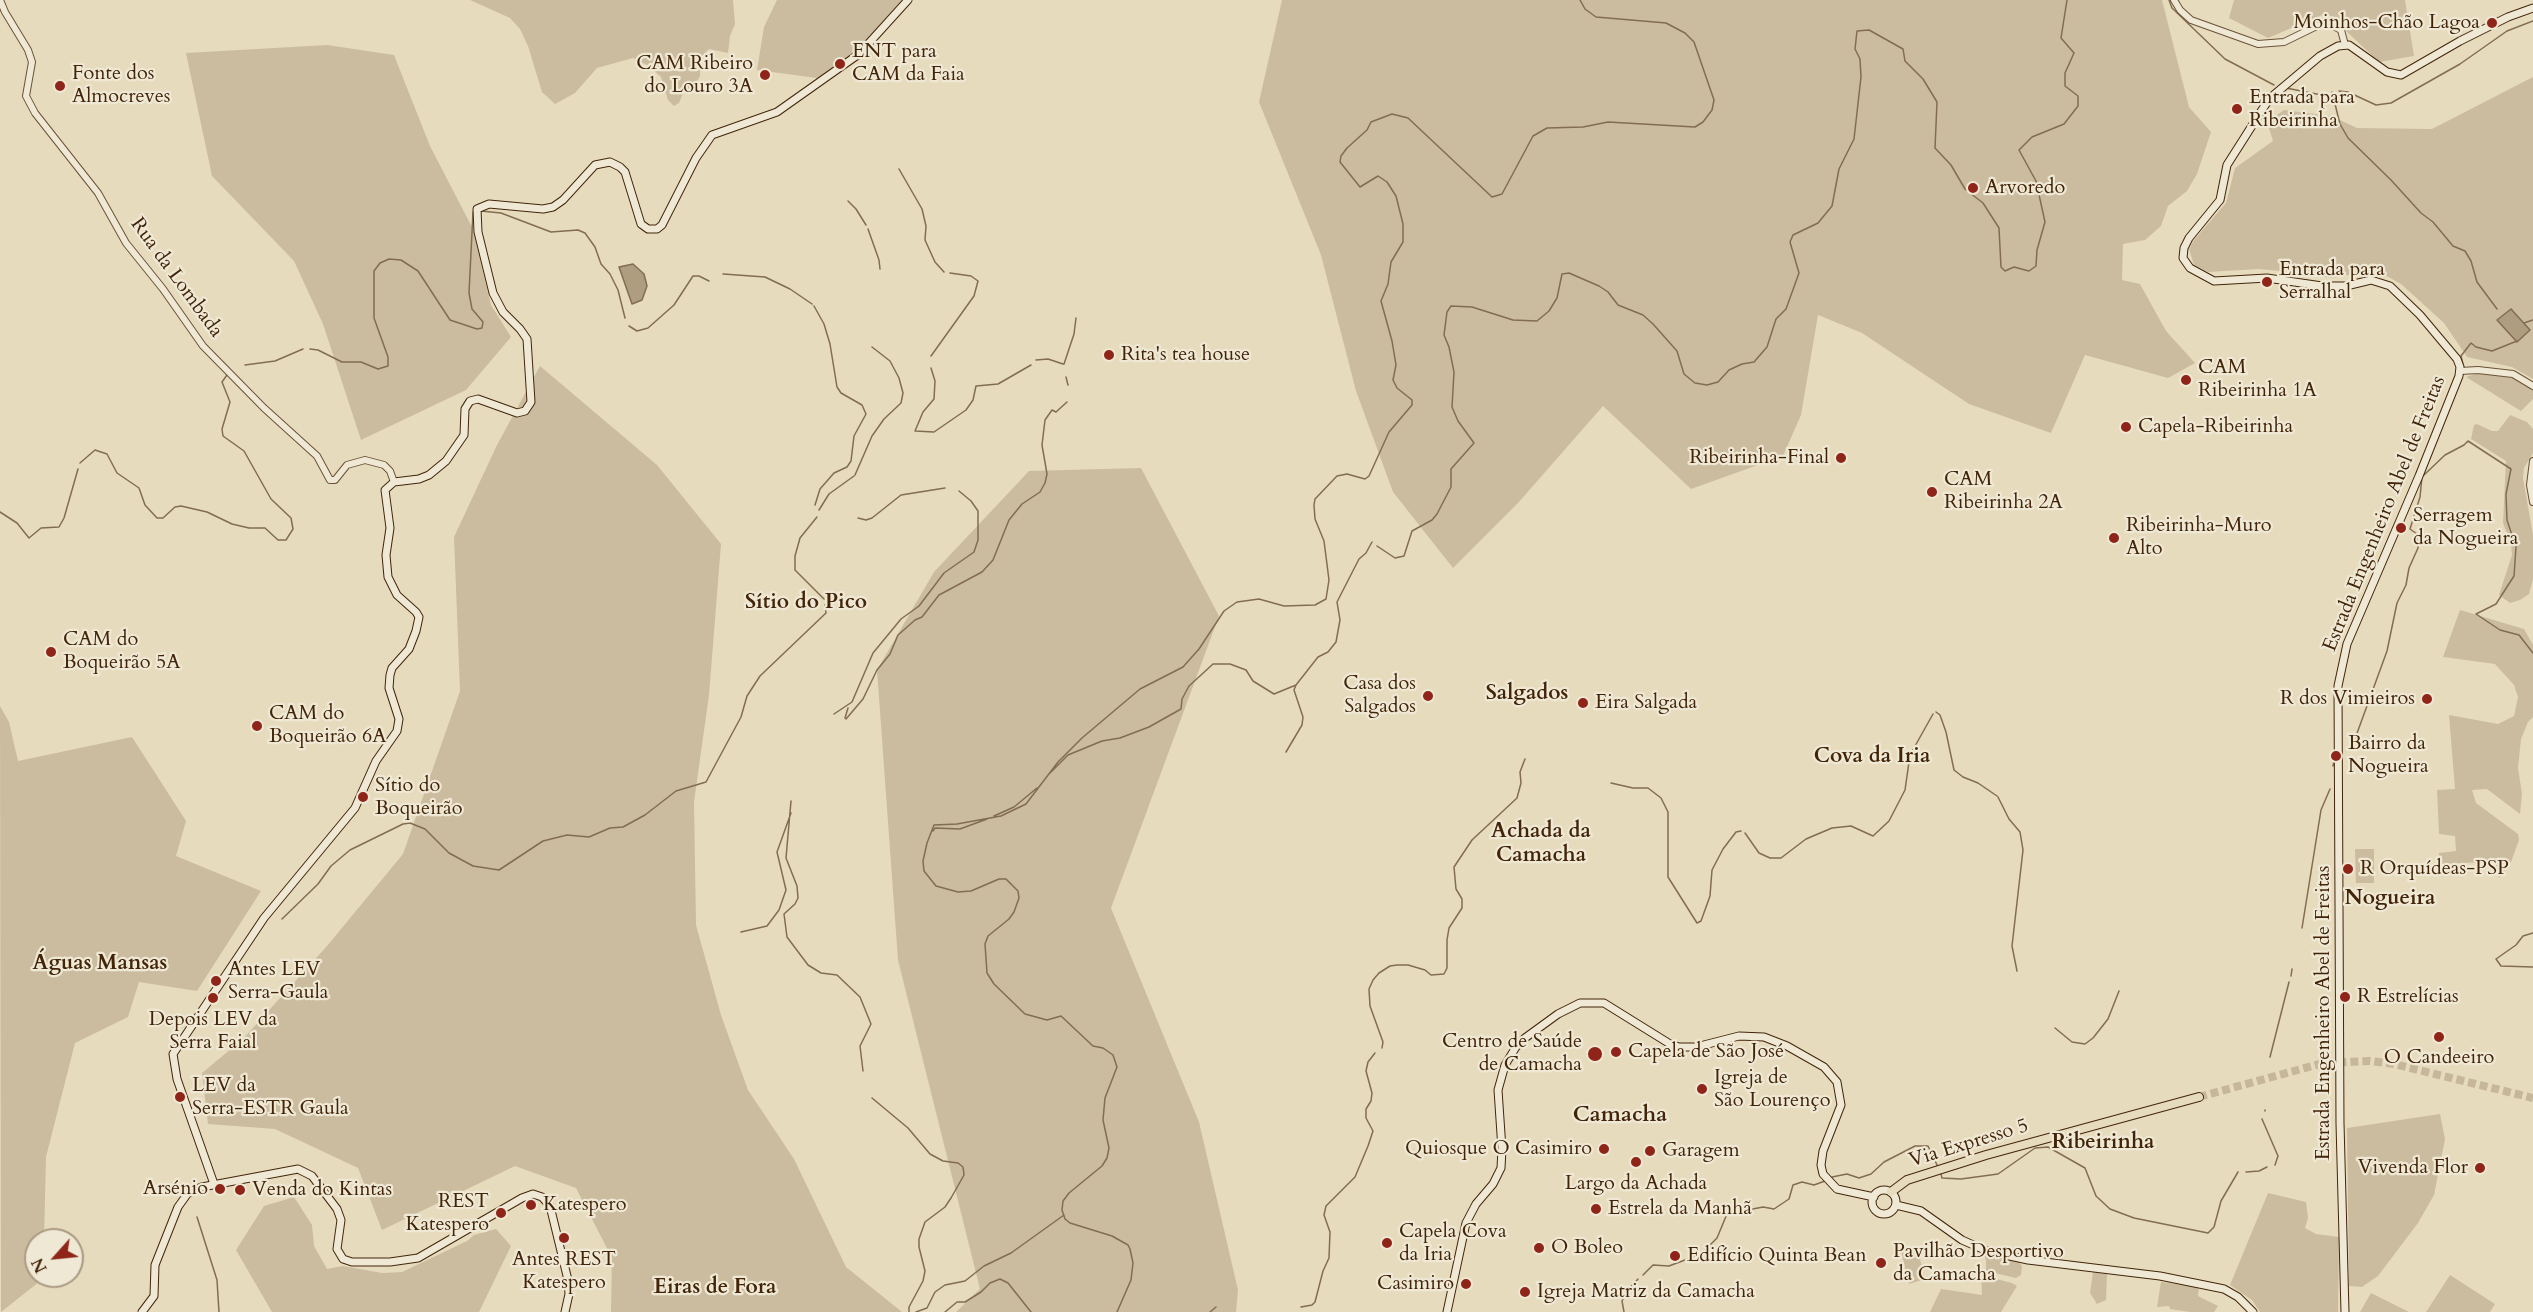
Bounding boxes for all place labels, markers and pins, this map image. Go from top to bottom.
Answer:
place label: Moinhos-Chão Lagoa [2293,11,2480,35]
marker: Moinhos-Chão Lagoa [2485,16,2499,30]
place label: ENT para CAM da Faia [852,40,965,87]
place label: CAM Ribeiro do Louro 3A [636,52,753,99]
marker: ENT para CAM da Faia [833,57,847,71]
place label: Fonte dos Almocreves [72,62,170,109]
marker: CAM Ribeiro do Louro 3A [758,68,772,82]
marker: Fonte dos Almocreves [53,79,67,93]
place label: Entrada para Ribeirinha [2249,86,2355,133]
marker: Entrada para Ribeirinha [2230,102,2244,116]
place label: Arvoredo [1985,176,2065,200]
marker: Arvoredo [1966,181,1980,195]
place label: Entrada para Serralhal [2279,258,2385,305]
marker: Entrada para Serralhal [2260,275,2274,289]
place label: Rita's tea house [1121,343,1250,367]
marker: Rita's tea house [1102,348,1116,362]
place label: CAM Ribeirinha 1A [2198,356,2317,403]
marker: CAM Ribeirinha 1A [2179,373,2193,387]
place label: Capela-Ribeirinha [2138,415,2293,439]
marker: Capela-Ribeirinha [2119,420,2133,434]
place label: Ribeirinha-Final [1689,446,1829,470]
marker: Ribeirinha-Final [1834,451,1848,465]
place label: CAM Ribeirinha 2A [1944,468,2063,515]
marker: CAM Ribeirinha 2A [1925,485,1939,499]
place label: Serragem da Nogueira [2413,504,2518,551]
place label: Ribeirinha-Muro Alto [2126,514,2272,561]
marker: Serragem da Nogueira [2394,521,2408,535]
marker: Ribeirinha-Muro Alto [2107,531,2121,545]
place label: CAM do Boqueirão 5A [63,628,180,675]
marker: CAM do Boqueirão 5A [44,645,58,659]
place label: Casa dos Salgados [1343,672,1416,719]
place label: R dos Vimieiros [2280,687,2415,711]
marker: Casa dos Salgados [1421,689,1435,703]
place label: Eira Salgada [1595,691,1697,715]
marker: R dos Vimieiros [2420,692,2434,706]
marker: Eira Salgada [1576,696,1590,710]
place label: CAM do Boqueirão 6A [269,702,386,749]
marker: CAM do Boqueirão 6A [250,719,264,733]
place label: Bairro da Nogueira [2348,732,2429,779]
marker: Bairro da Nogueira [2329,749,2343,763]
place label: Sítio do Boqueirão [375,774,463,821]
marker: Sítio do Boqueirão [356,790,370,804]
place label: R Orquídeas-PSP [2360,857,2509,881]
marker: R Orquídeas-PSP [2341,862,2355,876]
place label: Antes LEV Serra-Gaula [228,958,328,1005]
marker: Antes LEV Serra-Gaula [209,974,223,988]
place label: R Estrelícias [2357,985,2459,1009]
marker: R Estrelícias [2338,990,2352,1004]
marker: Depois LEV da Serra Faial [206,991,220,1005]
place label: Depois LEV da Serra Faial [149,1008,277,1055]
place label: Centro de Saúde de Camacha [1442,1030,1582,1077]
marker: O Candeeiro [2432,1030,2446,1044]
place label: Capela de São José [1628,1040,1784,1064]
marker: Centro de Saúde de Camacha [1586,1045,1604,1063]
marker: Capela de São José [1609,1045,1623,1059]
place label: O Candeeiro [2384,1046,2494,1070]
place label: Igreja de São Lourenço [1714,1066,1830,1113]
place label: LEV da Serra-ESTR Gaula [192,1074,349,1121]
marker: Igreja de São Lourenço [1695,1082,1709,1096]
marker: LEV da Serra-ESTR Gaula [173,1090,187,1104]
place label: Quiosque O Casimiro [1405,1137,1592,1161]
place label: Garagem [1662,1139,1740,1163]
marker: Quiosque O Casimiro [1597,1142,1611,1156]
marker: Garagem [1643,1144,1657,1158]
marker: Largo da Achada [1629,1155,1643,1169]
place label: Vivenda Flor [2358,1156,2468,1180]
marker: Vivenda Flor [2473,1161,2487,1175]
place label: Largo da Achada [1565,1172,1707,1196]
place label: Arsénio [143,1177,208,1201]
place label: Venda do Kintas [252,1178,392,1202]
marker: Arsénio [213,1182,227,1196]
marker: Venda do Kintas [233,1183,247,1197]
place label: REST Katespero [406,1190,489,1237]
place label: Katespero [543,1193,626,1217]
place label: Estrela da Manhã [1608,1197,1752,1221]
marker: Katespero [524,1198,538,1212]
marker: Estrela da Manhã [1589,1202,1603,1216]
marker: REST Katespero [494,1206,508,1220]
place label: Capela Cova da Iria [1399,1220,1507,1267]
marker: Antes REST Katespero [557,1231,571,1245]
marker: Capela Cova da Iria [1380,1236,1394,1250]
place label: O Boleo [1551,1236,1623,1260]
place label: Pavilhão Desportivo da Camacha [1893,1240,2064,1287]
marker: O Boleo [1532,1241,1546,1255]
place label: Edifício Quinta Bean [1687,1244,1867,1268]
place label: Antes REST Katespero [512,1248,616,1295]
marker: Edifício Quinta Bean [1668,1249,1682,1263]
marker: Pavilhão Desportivo da Camacha [1874,1256,1888,1270]
place label: Casimiro [1377,1272,1454,1296]
marker: Casimiro [1459,1277,1473,1291]
place label: Igreja Matriz da Camacha [1537,1280,1755,1304]
marker: Igreja Matriz da Camacha [1518,1285,1532,1299]

